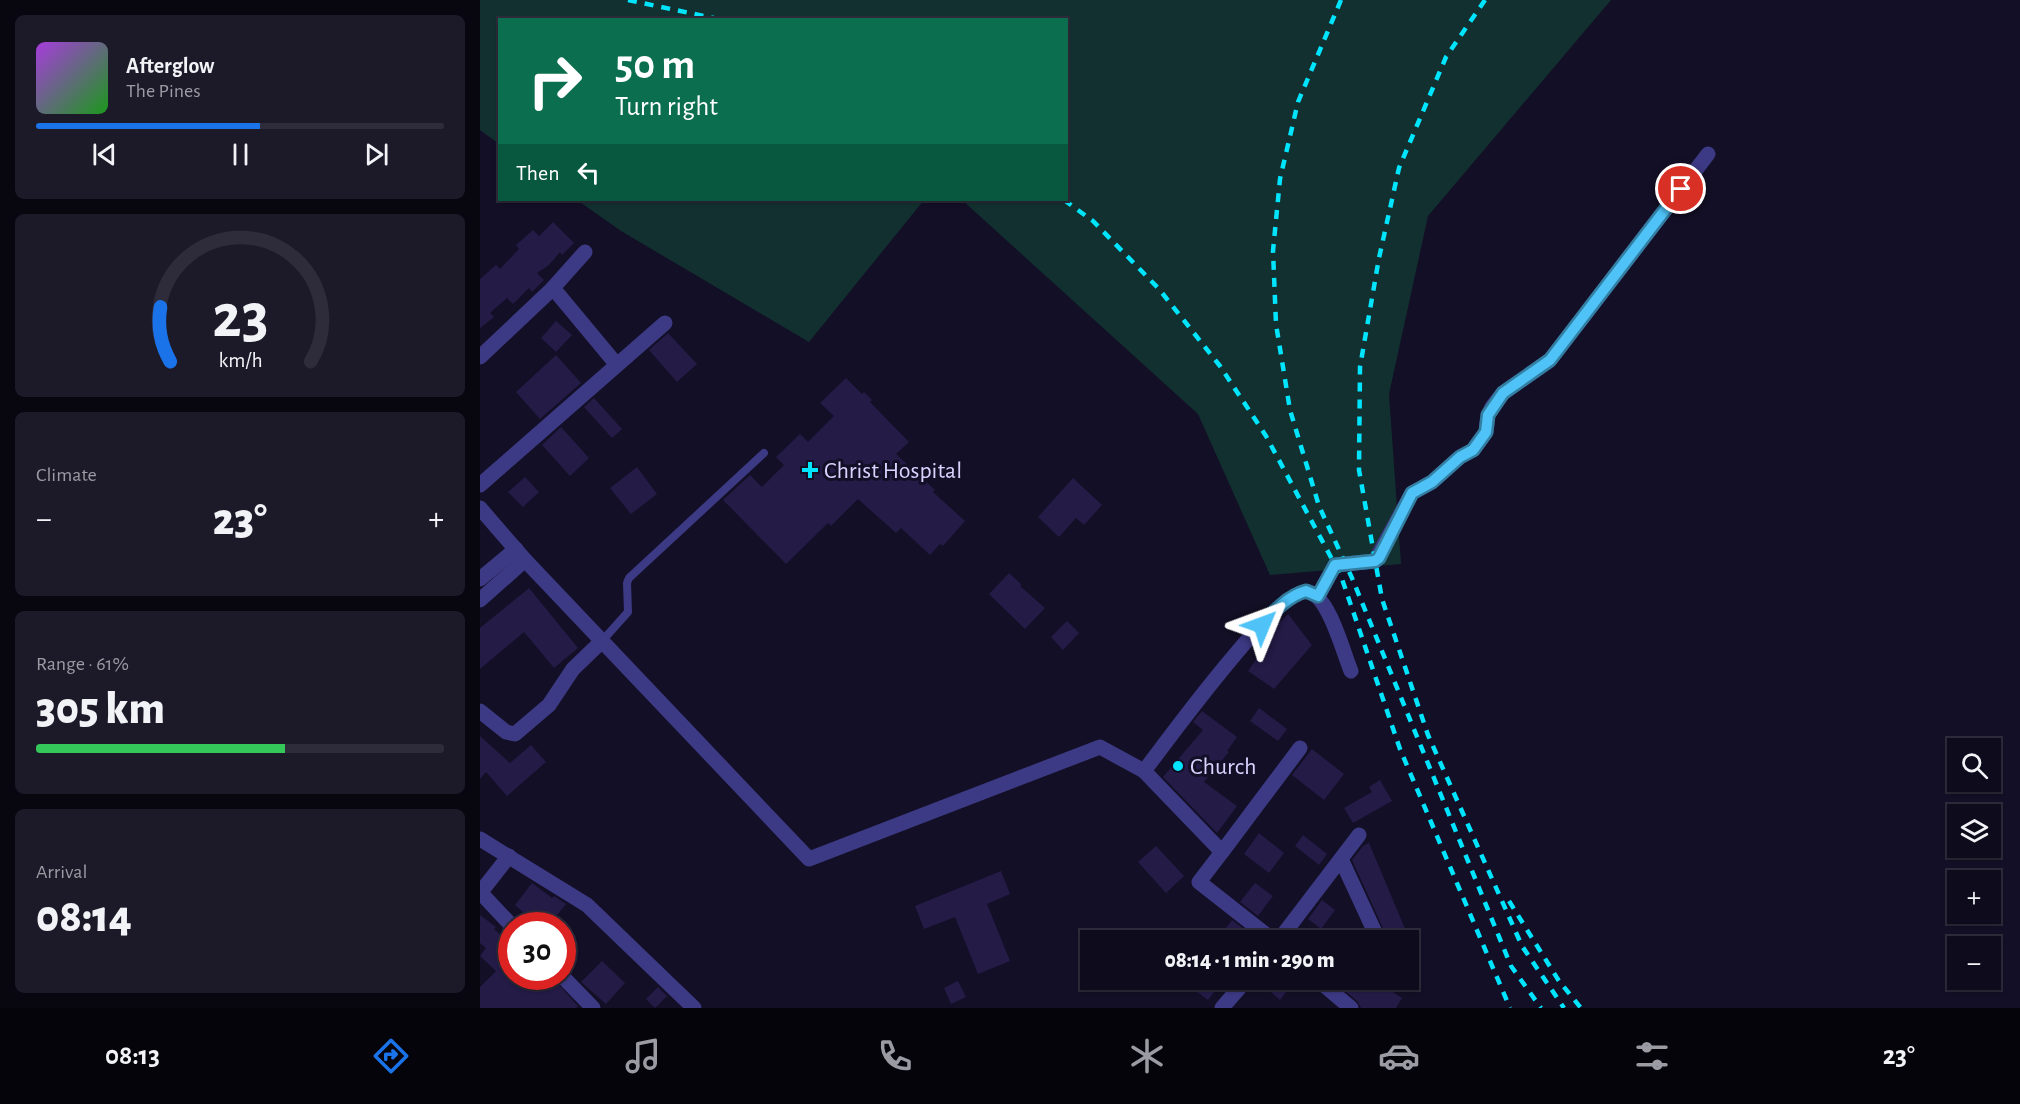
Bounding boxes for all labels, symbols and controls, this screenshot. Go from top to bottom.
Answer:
icon: right [516,42,594,120]
text: 50 m [615,44,695,86]
text: Afterglow [126,55,214,77]
text: The Pines [126,81,201,101]
text: Turn right [615,93,718,120]
icon: previous [88,138,121,171]
icon: pause [224,138,257,171]
icon: next [360,138,393,171]
icon: left [572,156,605,189]
text: Then [516,162,560,184]
pin [1655,163,1706,214]
icon: arrive [1664,172,1697,205]
text: 23 [212,287,268,349]
text: km/h [218,351,262,372]
place label: Christ Hospital [824,459,962,483]
marker: Christ Hospital [801,461,819,479]
text: Climate [36,465,97,485]
text: 23° [213,498,267,543]
text: − [36,503,52,536]
text: + [428,503,444,536]
position arrow [1230,593,1294,657]
text: Range · 61% [36,654,129,674]
text: 305 km [36,687,165,732]
map controls [1947,738,2001,990]
button: search [1947,738,2001,792]
place label: Church [1190,755,1256,779]
marker: Church [1171,759,1185,773]
button: layers [1947,804,2001,858]
text: Arrival [36,862,87,882]
button: + [1947,870,2001,924]
text: 08:14 [36,895,132,940]
speed limit sign: 30 [498,912,576,990]
button: − [1947,936,2001,990]
text: 08:14 · 1 min · 290 m [1164,949,1335,971]
icon: directions [370,1035,412,1077]
icon: music [622,1035,664,1077]
icon: phone [874,1035,916,1077]
icon: climate [1126,1035,1168,1077]
icon: car [1378,1035,1420,1077]
icon: filters [1631,1035,1673,1077]
text: 08:13 [105,1042,160,1069]
text: 23° [1883,1042,1915,1069]

